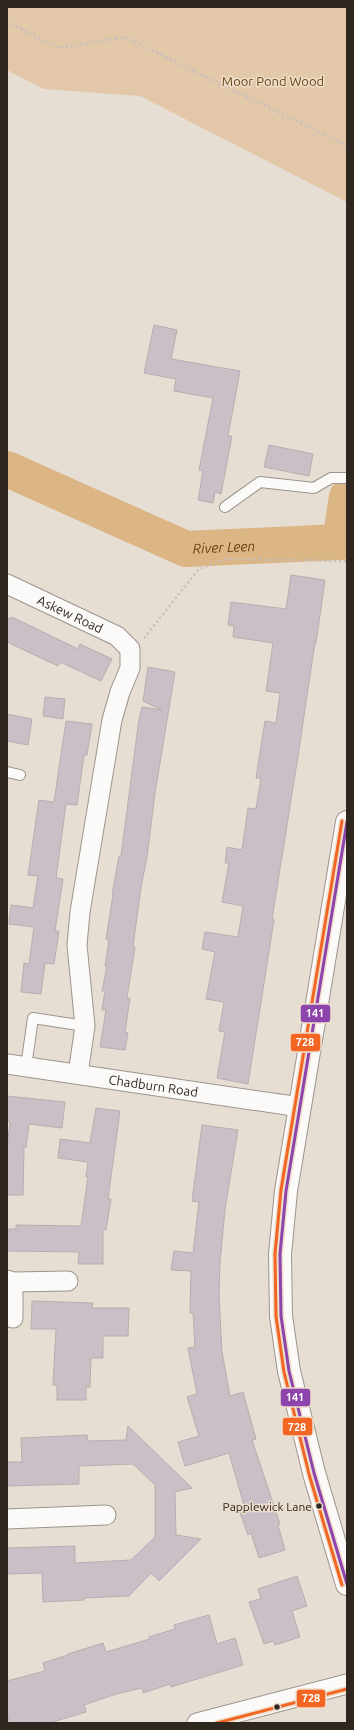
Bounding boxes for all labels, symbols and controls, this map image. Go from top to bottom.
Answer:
park label: Moor Pond Wood [222,74,324,88]
water label: River Leen [192,538,256,557]
street label: Askew Road [35,592,105,635]
line badge: 141 [300,1004,331,1023]
text: 141 [306,1007,324,1019]
line badge: 728 [290,1033,321,1052]
text: 728 [296,1036,314,1048]
street label: Chadburn Road [108,1072,199,1099]
line badge: 141 [280,1388,311,1407]
text: 141 [286,1391,304,1403]
line badge: 728 [282,1417,313,1436]
text: 728 [288,1421,306,1433]
place label: Papplewick Lane [223,1500,312,1513]
marker: Papplewick Lane [314,1501,324,1511]
line badge: 728 [296,1689,326,1708]
text: 728 [302,1692,320,1704]
unlabelled marker [272,1702,282,1712]

